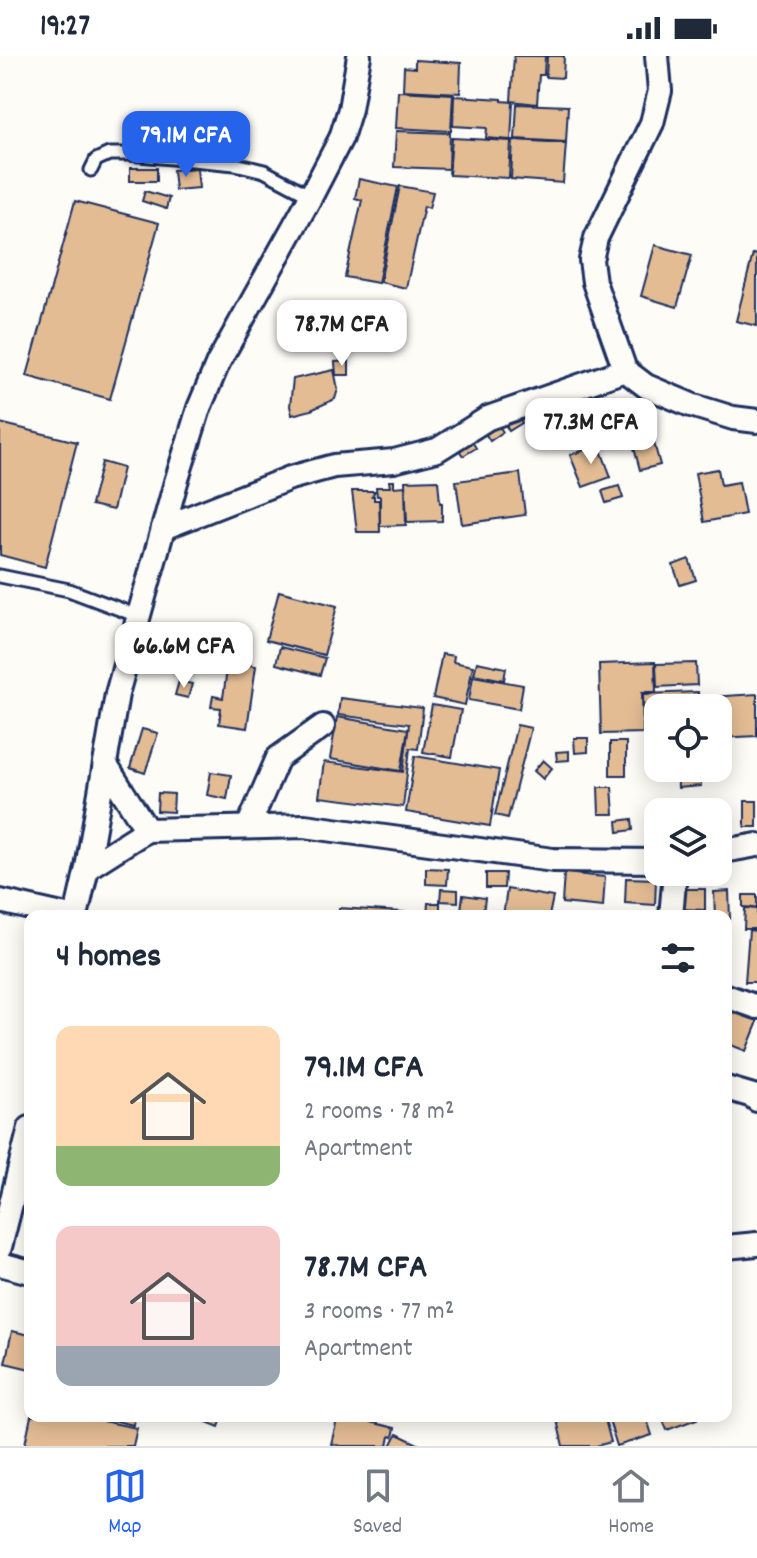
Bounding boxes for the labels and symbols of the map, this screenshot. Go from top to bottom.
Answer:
pin: 79.1M CFA [94,111,278,179]
pin: 78.7M CFA [250,300,434,368]
pin: 77.3M CFA [499,398,683,466]
pin: 66.6M CFA [92,622,276,690]

